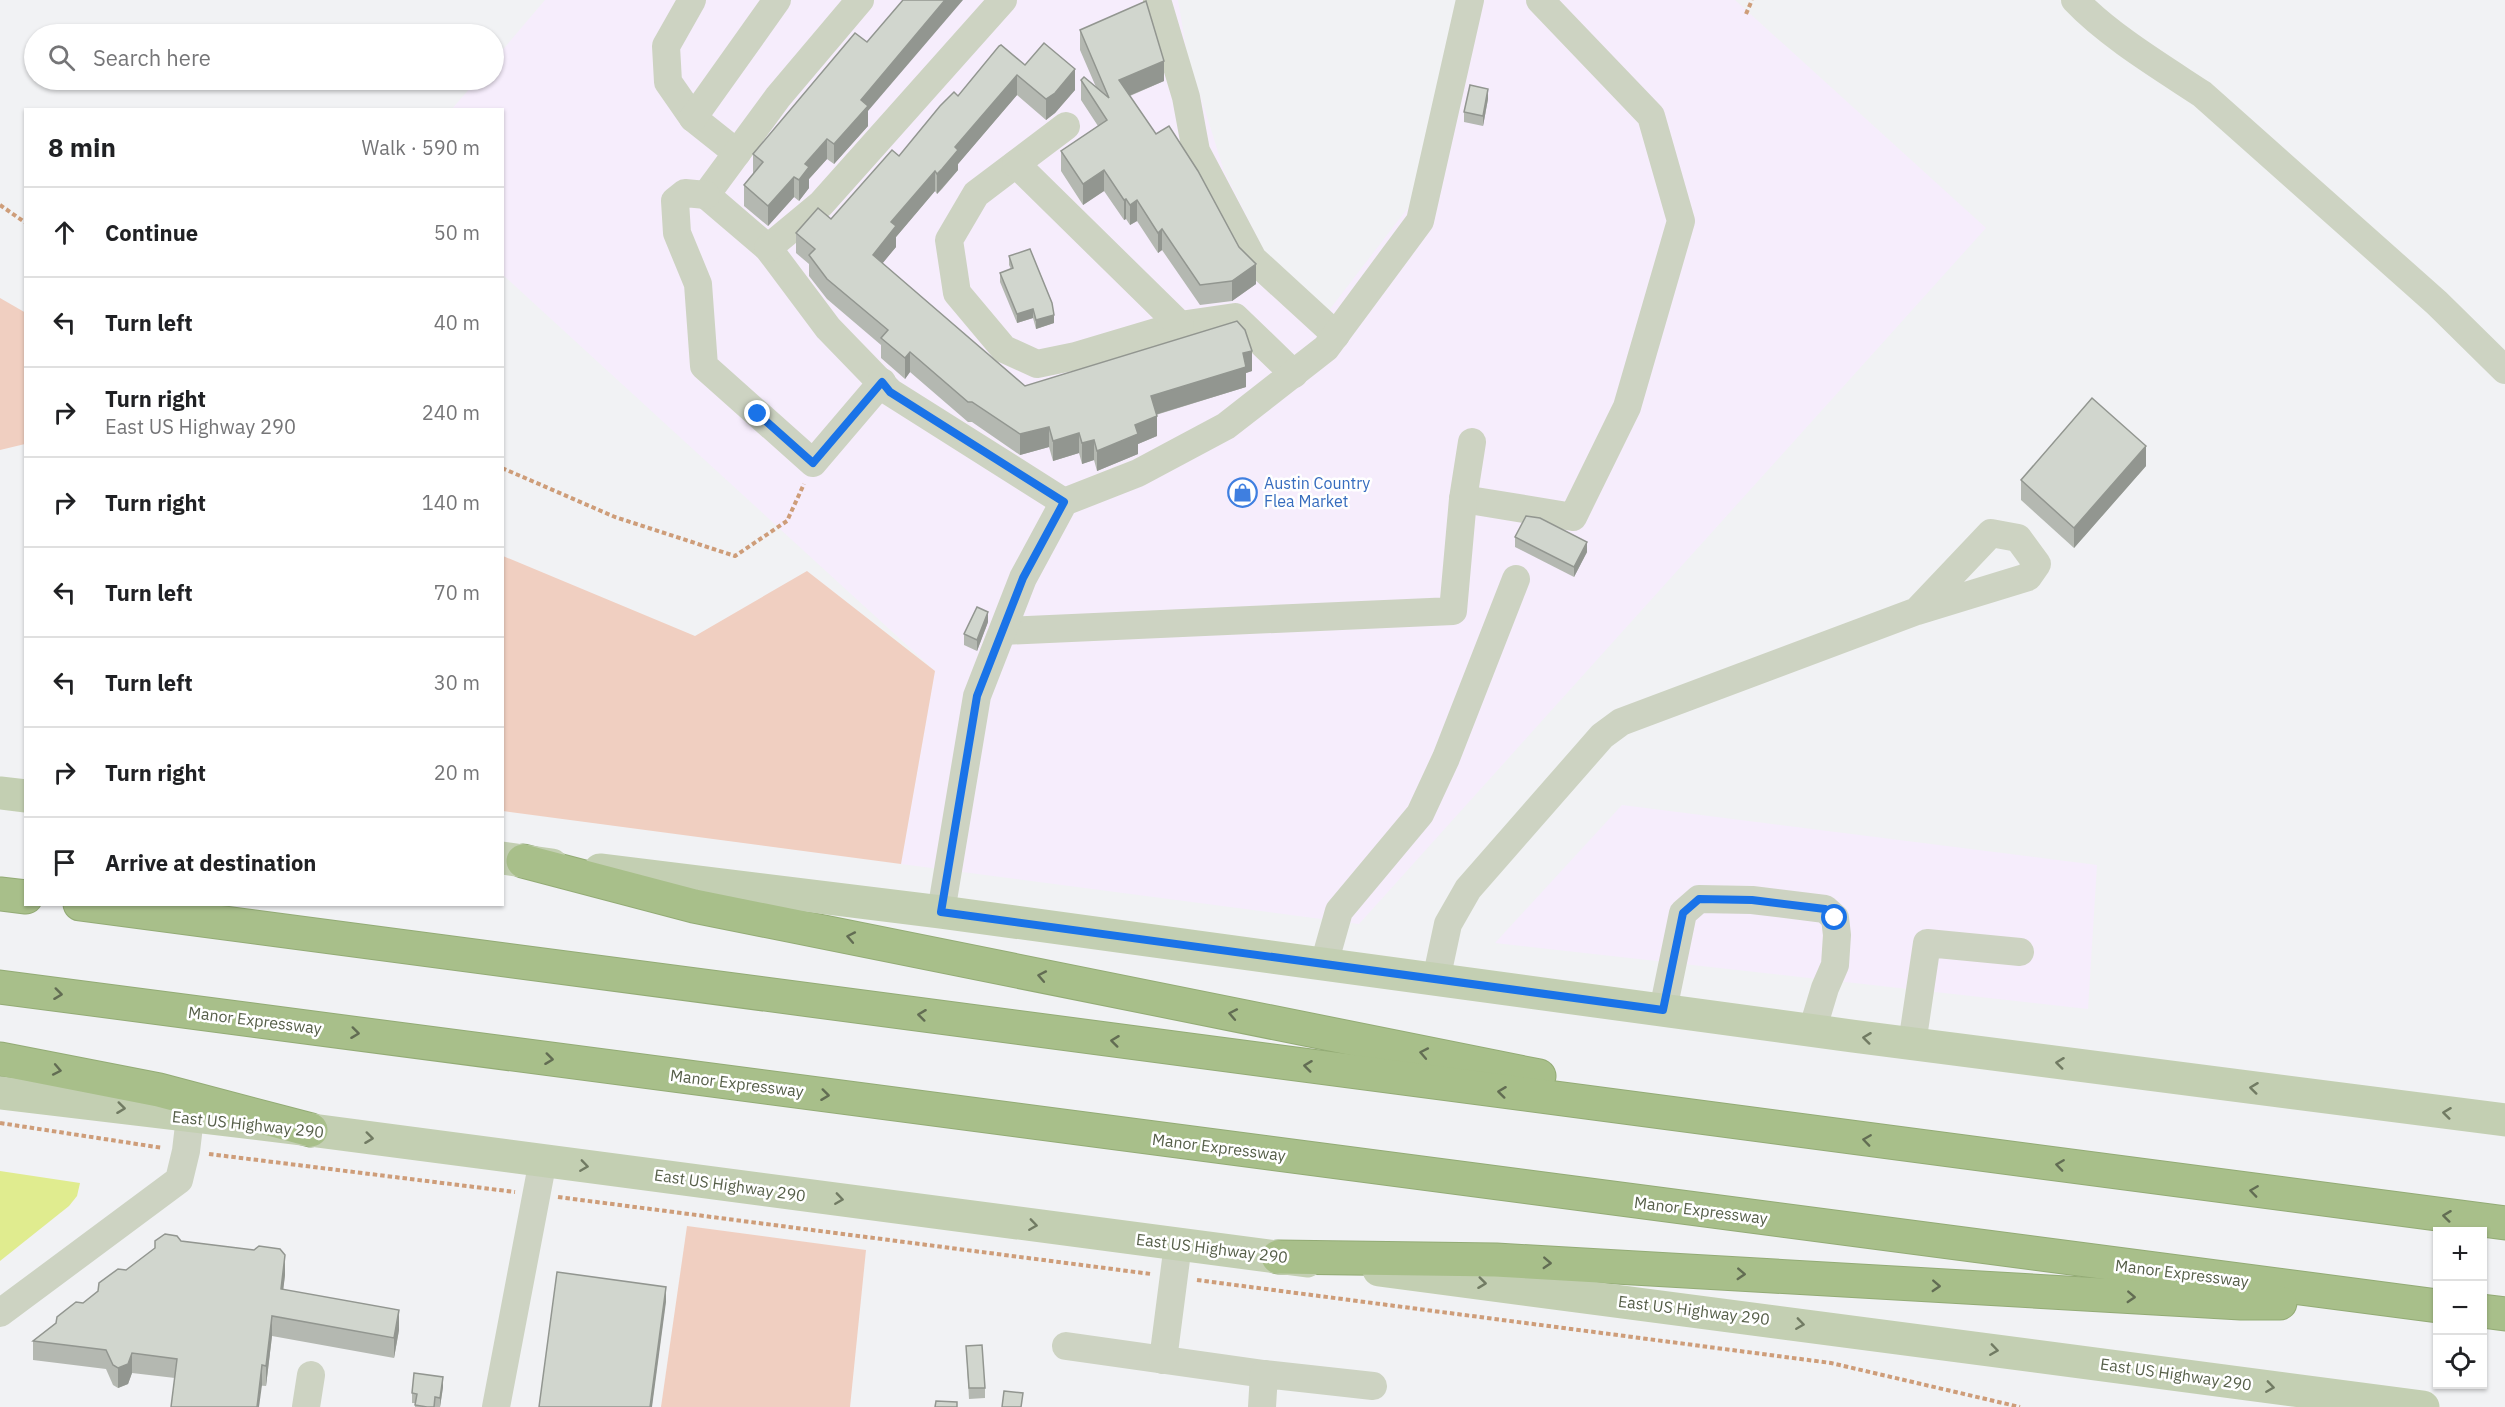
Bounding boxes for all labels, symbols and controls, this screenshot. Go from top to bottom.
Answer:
search box [24,24,504,90]
icon: search [45,41,78,74]
text: Search here [93,43,211,72]
text: 8 min [48,130,116,164]
text: Walk · 590 m [362,134,480,161]
icon: ahead [48,216,81,249]
text: Continue [105,218,198,247]
text: 50 m [434,219,480,246]
icon: left [48,306,81,339]
text: Turn left [105,308,193,337]
text: 40 m [434,309,480,336]
text: Turn right [105,384,206,413]
icon: right [48,396,81,429]
text: 240 m [422,399,480,426]
route end [744,400,770,426]
text: East US Highway 290 [105,413,296,440]
place label: Austin Country Flea Market [1264,473,1370,511]
shop icon: Austin Country Flea Market [1227,476,1259,508]
icon: right [48,486,81,519]
text: Turn right [105,488,206,517]
text: 140 m [422,489,480,516]
icon: left [48,576,81,609]
text: Turn left [105,578,193,607]
text: 70 m [434,579,480,606]
icon: left [48,666,81,699]
text: Turn left [105,668,193,697]
text: 30 m [434,669,480,696]
icon: right [48,756,81,789]
text: Turn right [105,758,206,787]
text: 20 m [434,759,480,786]
icon: arrive [48,846,81,879]
text: Arrive at destination [105,848,316,877]
route start [1821,904,1847,930]
one-way arrow [846,931,856,944]
one-way arrow [1037,970,1047,983]
one-way arrow [53,988,63,1000]
street label: Manor Expressway [187,1002,323,1038]
one-way arrow [1228,1009,1238,1022]
one-way arrow [917,1010,926,1022]
one-way arrow [351,1027,360,1039]
one-way arrow [1862,1033,1871,1045]
one-way arrow [1111,1035,1120,1047]
one-way arrow [1419,1047,1429,1060]
one-way arrow [544,1052,553,1064]
one-way arrow [2056,1057,2065,1070]
one-way arrow [1304,1060,1313,1073]
one-way arrow [52,1063,62,1076]
street label: Manor Expressway [669,1065,805,1101]
one-way arrow [2249,1082,2258,1094]
one-way arrow [1497,1086,1506,1098]
one-way arrow [821,1088,830,1101]
one-way arrow [116,1102,125,1114]
street label: East US Highway 290 [171,1106,325,1142]
one-way arrow [2442,1107,2452,1119]
street label: Manor Expressway [1151,1129,1287,1165]
one-way arrow [365,1131,374,1144]
one-way arrow [1862,1134,1872,1146]
one-way arrow [579,1159,588,1171]
one-way arrow [2056,1160,2065,1172]
street label: East US Highway 290 [653,1164,807,1206]
one-way arrow [2249,1185,2258,1197]
street label: Manor Expressway [1633,1192,1769,1228]
one-way arrow [835,1193,844,1205]
one-way arrow [2442,1210,2452,1223]
one-way arrow [1028,1218,1037,1231]
map controls [2433,1227,2487,1389]
button: + [2433,1227,2487,1281]
street label: East US Highway 290 [1135,1229,1289,1267]
street label: Manor Expressway [2114,1255,2250,1291]
one-way arrow [1542,1256,1551,1269]
one-way arrow [1737,1268,1746,1281]
one-way arrow [1477,1276,1487,1288]
one-way arrow [1931,1279,1940,1292]
button: − [2433,1281,2487,1335]
one-way arrow [2126,1290,2135,1303]
street label: East US Highway 290 [1617,1291,1771,1329]
one-way arrow [1796,1317,1805,1329]
button: locate [2433,1335,2487,1389]
one-way arrow [1989,1343,1998,1355]
street label: East US Highway 290 [2099,1353,2253,1395]
one-way arrow [2266,1380,2275,1392]

